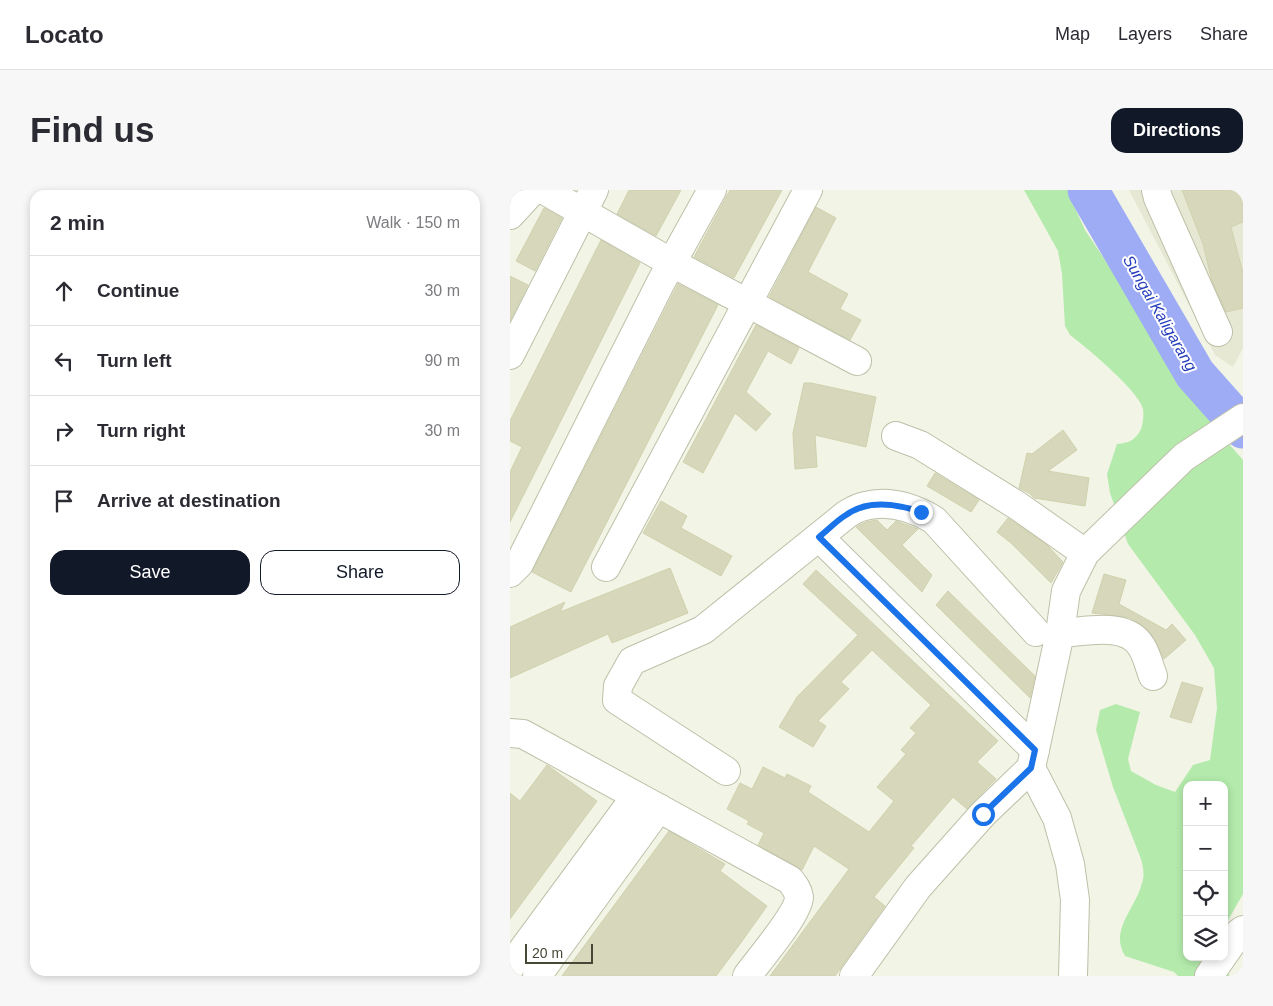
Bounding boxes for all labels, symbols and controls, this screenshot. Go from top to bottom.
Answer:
text: Locato [25,21,104,48]
text: Map [1055,24,1090,44]
text: Layers [1118,24,1172,44]
text: Share [1200,24,1248,44]
button: Directions [1111,108,1243,153]
text: Find us [30,110,154,149]
text: 2 min [50,211,105,234]
text: Walk · 150 m [366,214,460,231]
water label: Sungai Kaligarang [1120,252,1200,374]
icon: ahead [50,277,78,305]
text: Continue [97,280,179,301]
text: 30 m [424,282,460,299]
icon: left [50,347,78,375]
text: Turn left [97,350,172,371]
text: 90 m [424,352,460,369]
icon: right [50,417,78,445]
text: Turn right [97,420,185,441]
text: 30 m [424,422,460,439]
icon: arrive [50,487,78,515]
text: Arrive at destination [97,490,281,511]
route end [910,501,933,524]
button: Save [50,550,250,595]
button: Share [260,550,460,595]
map controls [1183,781,1228,961]
button: + [1183,781,1228,826]
route start [972,803,995,826]
button: − [1183,826,1228,871]
button: locate [1183,871,1228,916]
button: layers [1183,916,1228,961]
scale bar [525,941,592,964]
text: 20 m [532,945,563,961]

